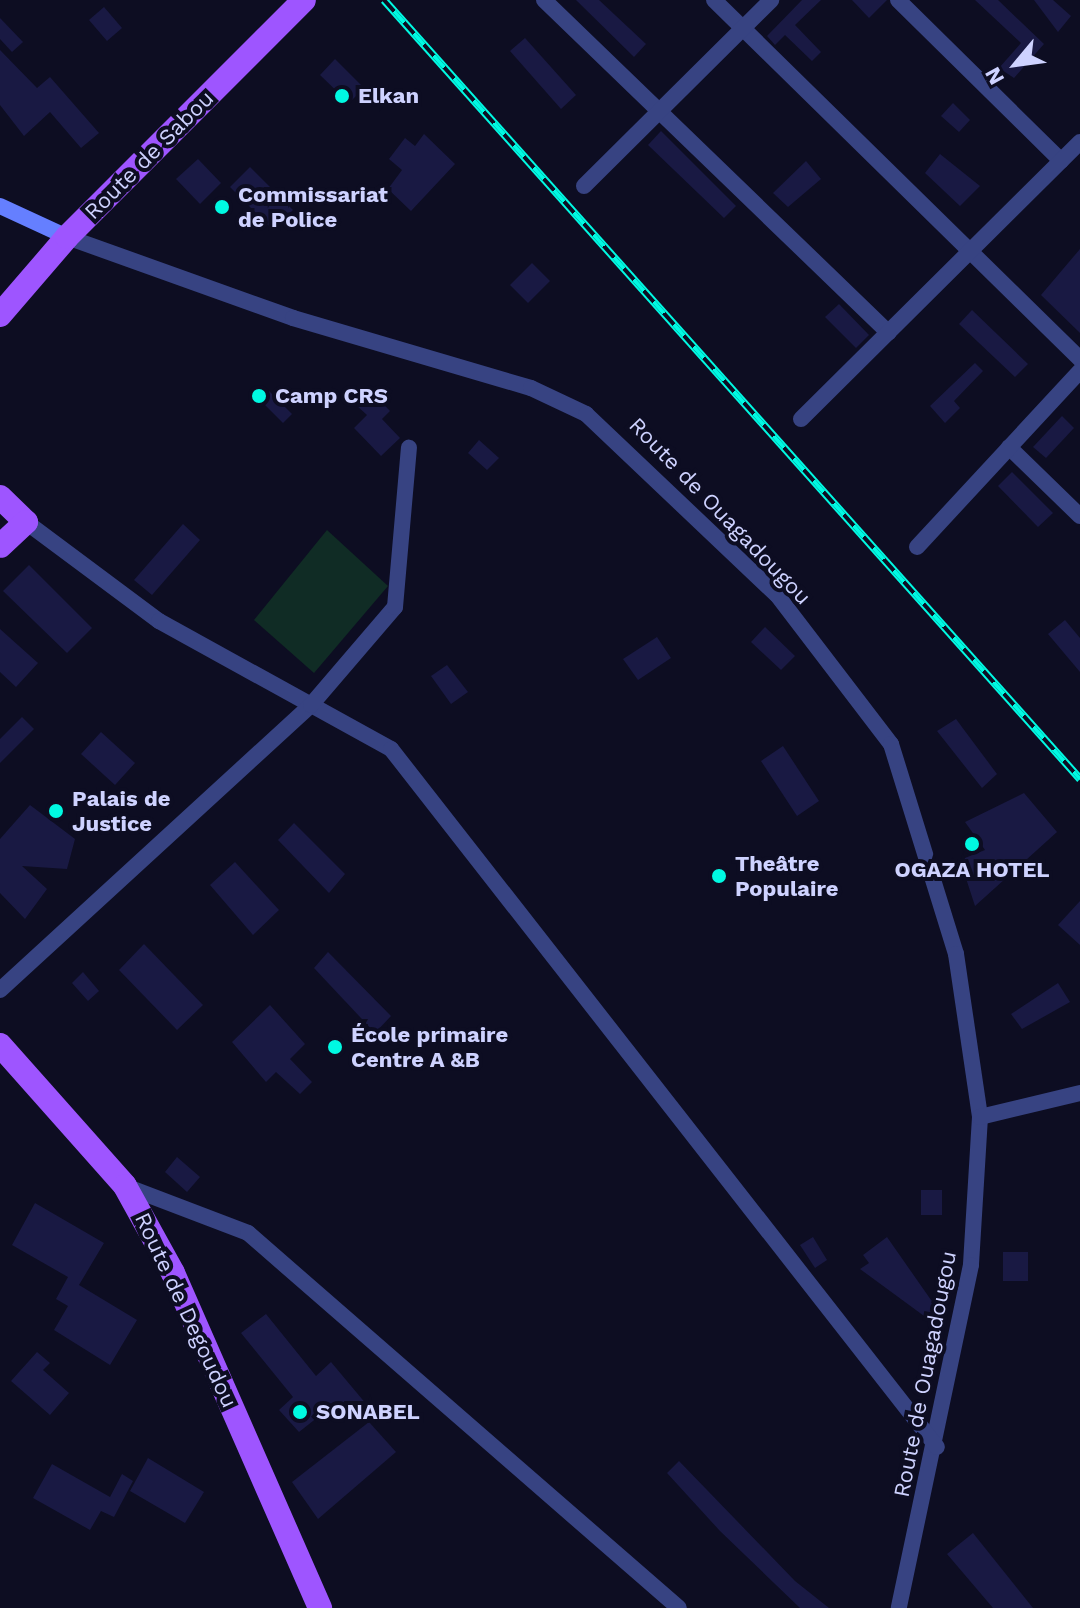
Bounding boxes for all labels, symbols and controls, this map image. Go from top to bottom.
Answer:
north arrow [976,24,1056,104]
text: N [980,63,1009,89]
place label: Elkan [358,83,419,109]
street label: Route de Sabou [79,85,219,225]
marker: Elkan [333,87,351,105]
place label: Commissariat de Police [238,181,388,232]
marker: Commissariat de Police [213,198,231,216]
place label: Camp CRS [275,383,388,409]
marker: Camp CRS [250,387,268,405]
street label: Route de Ouagadougou [624,412,816,610]
place label: Palais de Justice [72,785,170,836]
marker: Palais de Justice [47,802,65,820]
marker: OGAZA HOTEL [963,835,981,853]
place label: Theâtre Populaire [735,850,839,902]
place label: OGAZA HOTEL [894,857,1050,883]
marker: Theâtre Populaire [710,867,728,885]
place label: École primaire Centre A &B [351,1021,508,1072]
marker: École primaire Centre A &B [326,1038,344,1056]
street label: Route de Degoudou [129,1208,243,1412]
street label: Route de Ouagadougou [888,1249,962,1499]
place label: SONABEL [316,1399,420,1425]
marker: SONABEL [291,1403,309,1421]

